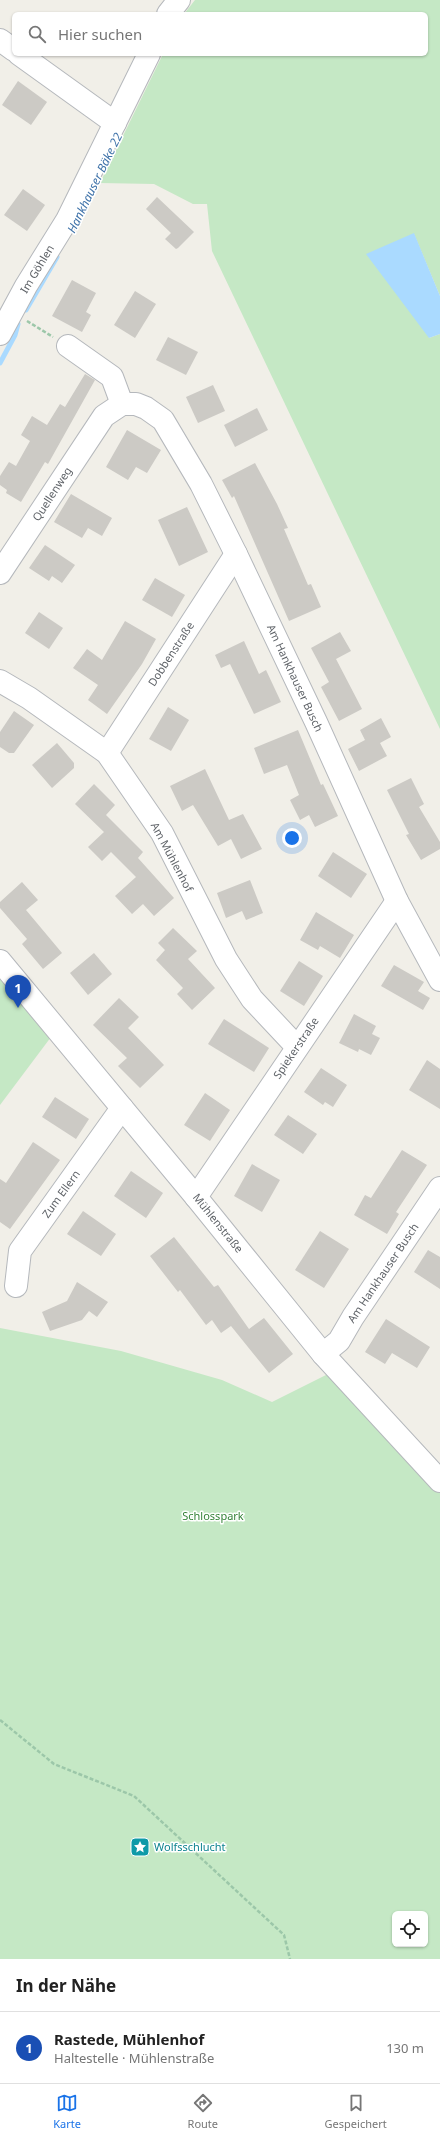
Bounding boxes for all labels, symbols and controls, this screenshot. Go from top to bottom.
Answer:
search box [12,12,428,56]
icon: search [26,23,48,45]
text: Hier suchen [58,24,142,44]
water label: Hankhauser Bäke 22 [63,129,126,236]
street label: Im Göhlen [16,242,57,296]
street label: Quellenweg [28,464,75,524]
street label: Dobbenstraße [144,619,197,689]
street label: Am Hankhauser Busch [264,622,327,734]
street label: Am Mühlenhof [148,819,198,895]
your location [282,828,302,848]
pin: 1 [5,975,31,1008]
street label: Spiekerstraße [269,1014,322,1081]
street label: Zum Ellern [38,1167,83,1221]
street label: Mühlenstraße [190,1190,247,1255]
street label: Am Hankhauser Busch [344,1220,422,1325]
park label: Schlosspark [182,1508,244,1523]
place icon: Wolfsschlucht [129,1836,151,1858]
place label: Wolfsschlucht [154,1839,226,1854]
map controls [392,1911,428,1947]
button: locate [392,1911,428,1947]
text: In der Nähe [16,1974,116,1997]
text: Rastede, Mühlenhof [54,2029,204,2049]
text: 1 [25,2039,33,2057]
text: 130 m [386,2039,424,2057]
text: Haltestelle · Mühlenstraße [54,2049,214,2067]
tab: Karte [53,2092,81,2131]
tab: Route [188,2092,218,2131]
tab: Gespeichert [325,2092,387,2131]

